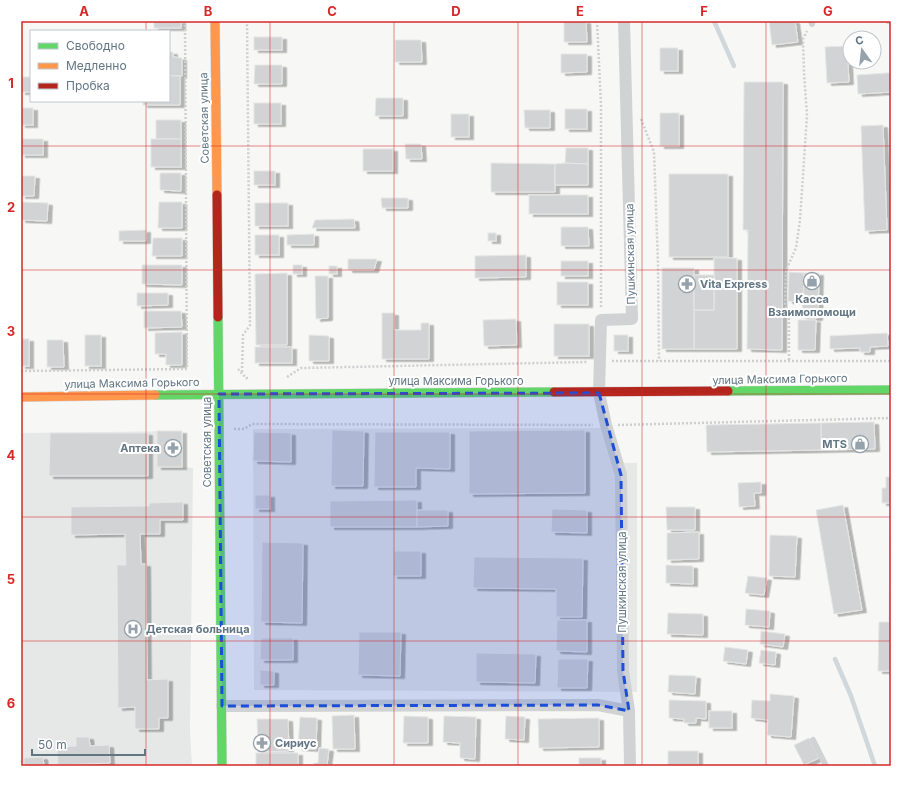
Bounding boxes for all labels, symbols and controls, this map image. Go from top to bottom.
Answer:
text: A [79,3,89,19]
text: B [204,3,213,19]
text: C [327,3,337,19]
text: D [451,3,461,19]
text: E [576,3,584,19]
text: F [700,3,708,19]
text: G [823,3,833,19]
legend [30,30,170,102]
north arrow [842,30,882,70]
text: С [854,33,865,48]
text: Свободно [66,38,125,53]
text: Медленно [66,58,127,73]
street label: Советская улица [196,72,212,164]
text: 1 [8,75,14,91]
text: Пробка [66,78,110,93]
text: 2 [7,199,15,215]
street label: Пушкинская улица [622,203,638,305]
shop icon: Касса Взаимопомощи [802,271,822,291]
pharmacy icon: Vita Express [677,274,697,294]
place label: Vita Express [700,277,767,291]
place label: Касса Взаимопомощи [768,292,856,319]
text: 3 [7,323,15,339]
street label: улица Максима Горького [712,371,848,387]
street label: улица Максима Горького [388,374,524,388]
street label: улица Максима Горького [64,375,200,391]
street label: Советская улица [200,396,214,488]
shop icon: MTS [850,434,870,454]
place label: MTS [822,437,847,451]
pharmacy icon: Аптека [163,438,183,458]
place label: Аптека [120,441,160,455]
text: 4 [7,447,16,463]
street label: Пушкинская улица [615,531,629,633]
text: 5 [7,571,15,587]
hospital icon: Детская больница [123,619,143,639]
place label: Детская больница [146,622,250,636]
text: 6 [7,695,15,711]
scale bar [32,731,145,757]
pharmacy icon: Сириус [252,733,272,753]
place label: Сириус [275,736,317,750]
text: 50 m [38,737,67,752]

